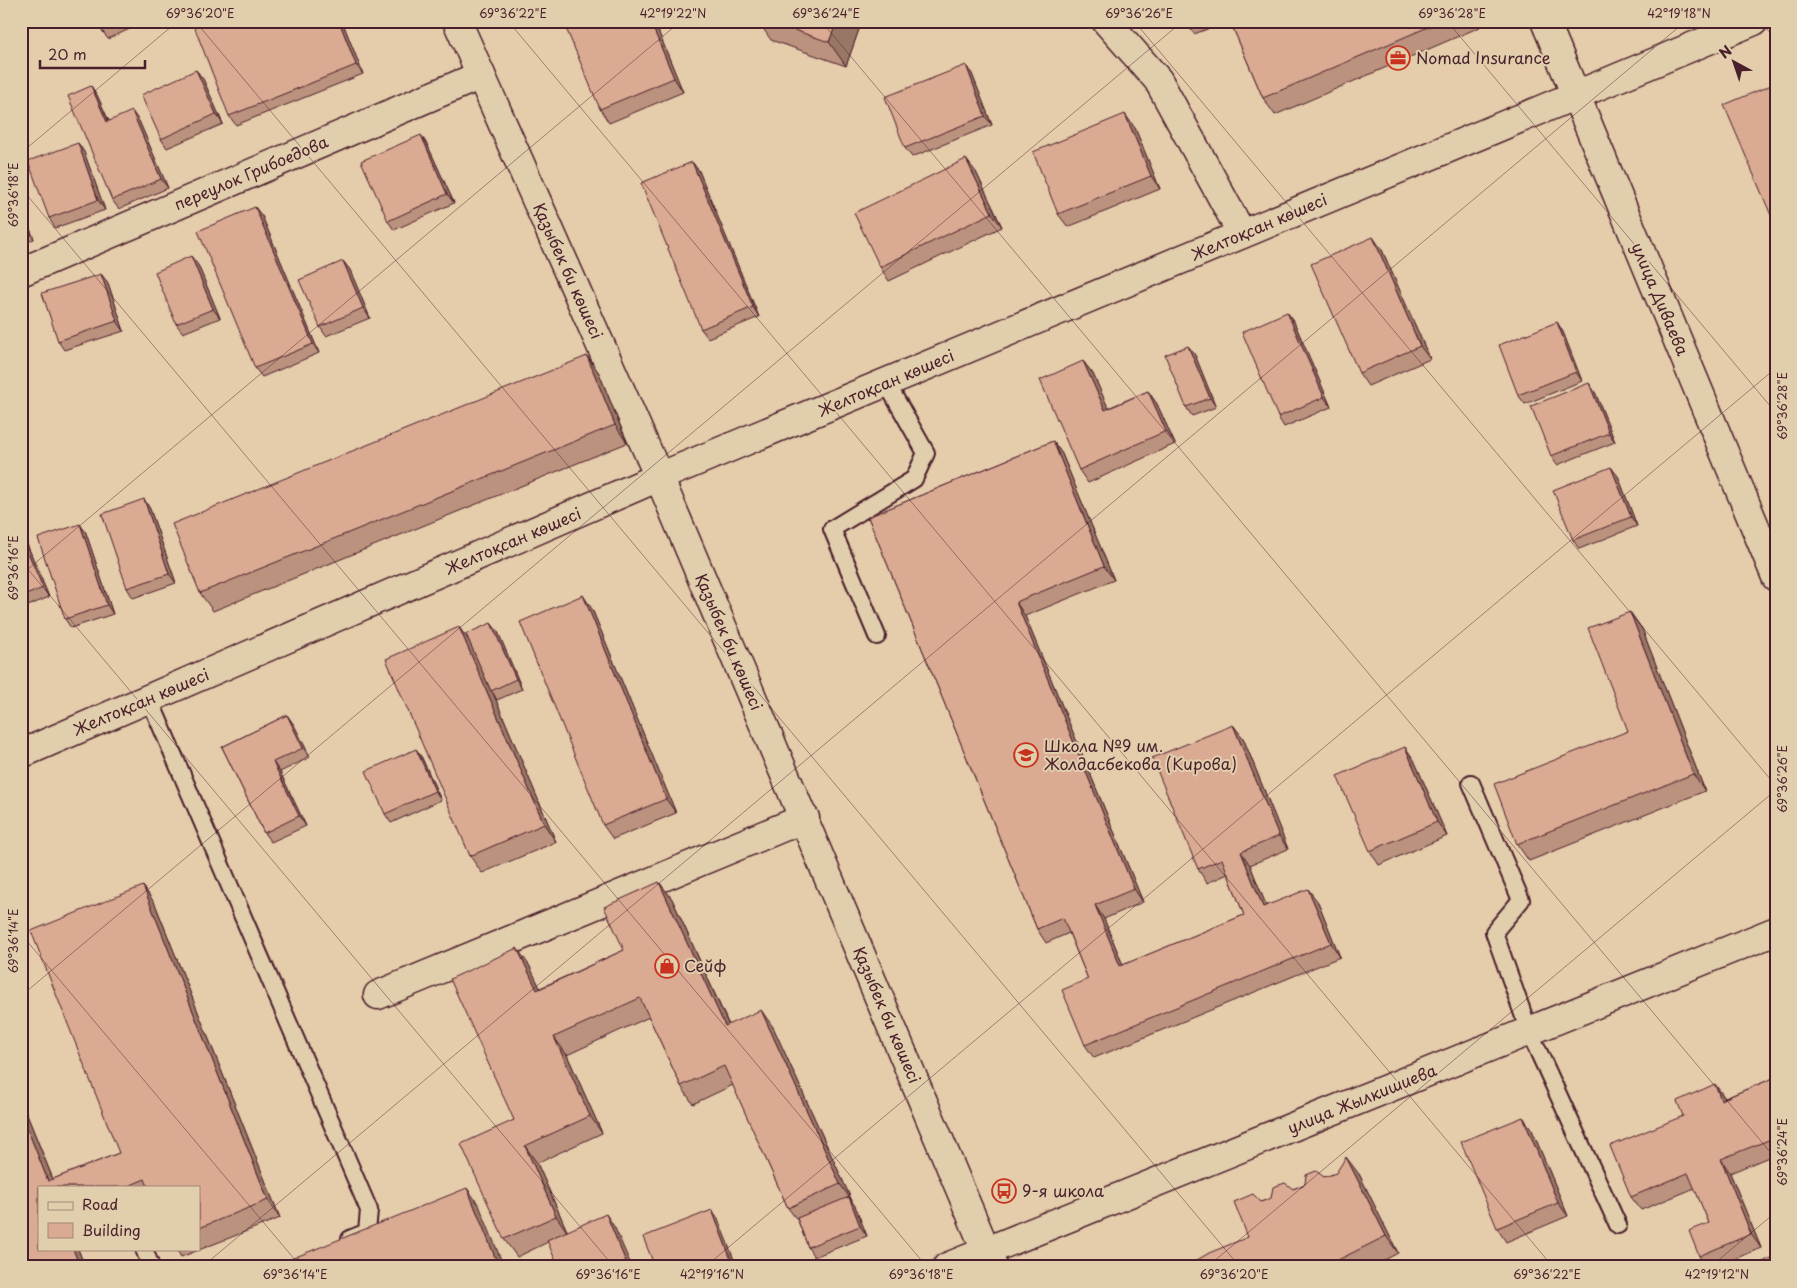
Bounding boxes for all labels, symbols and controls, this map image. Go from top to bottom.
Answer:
text: 69°36'20"E [166,4,234,22]
text: 69°36'22"E [479,4,547,22]
text: 42°19'22"N [640,4,706,22]
text: 69°36'24"E [792,4,860,22]
text: 69°36'26"E [1105,4,1173,22]
text: 69°36'28"E [1418,4,1486,22]
text: 42°19'18"N [1647,4,1711,22]
scale bar [40,38,145,70]
north arrow [1710,38,1760,88]
text: N [1714,40,1736,63]
text: 20 m [48,42,87,65]
office icon: Nomad Insurance [1385,45,1411,71]
place label: Nomad Insurance [1416,45,1551,69]
street label: переулок Грибоедова [170,129,331,215]
text: 69°36'18"E [4,163,22,227]
street label: Желтоқсан көшесі [1187,187,1330,266]
street label: Қазыбек би көшесі [528,199,610,342]
street label: улица Диваева [1626,238,1696,359]
street label: Желтоқсан көшесі [814,343,957,422]
text: 69°36'28"E [1773,372,1791,440]
street label: Желтоқсан көшесі [441,501,584,580]
text: 69°36'16"E [4,535,22,601]
street label: Қазыбек би көшесі [690,569,770,714]
street label: Желтоқсан көшесі [69,662,212,741]
place label: Школа №9 им. Жолдасбекова (Кирова) [1044,733,1237,775]
school or university icon: Школа №9 им. Жолдасбекова (Кирова) [1013,742,1039,768]
text: 69°36'26"E [1773,745,1791,813]
text: 69°36'14"E [4,908,22,974]
street label: Қазыбек би көшесі [848,942,928,1087]
shop icon: Сейф [654,953,680,979]
place label: Сейф [684,953,726,977]
street label: улица Жылкишиева [1283,1057,1440,1139]
text: 69°36'24"E [1773,1118,1791,1186]
bus stop icon: 9-я школа [991,1178,1017,1204]
place label: 9-я школа [1022,1178,1104,1202]
legend [38,1186,200,1250]
text: Road [82,1192,118,1215]
text: Building [82,1218,141,1241]
text: 69°36'14"E [262,1265,328,1283]
text: 69°36'16"E [575,1265,641,1283]
text: 42°19'16"N [680,1265,744,1283]
text: 69°36'18"E [889,1265,953,1283]
text: 69°36'20"E [1200,1265,1268,1283]
text: 69°36'22"E [1513,1265,1581,1283]
text: 42°19'12"N [1685,1265,1749,1283]

